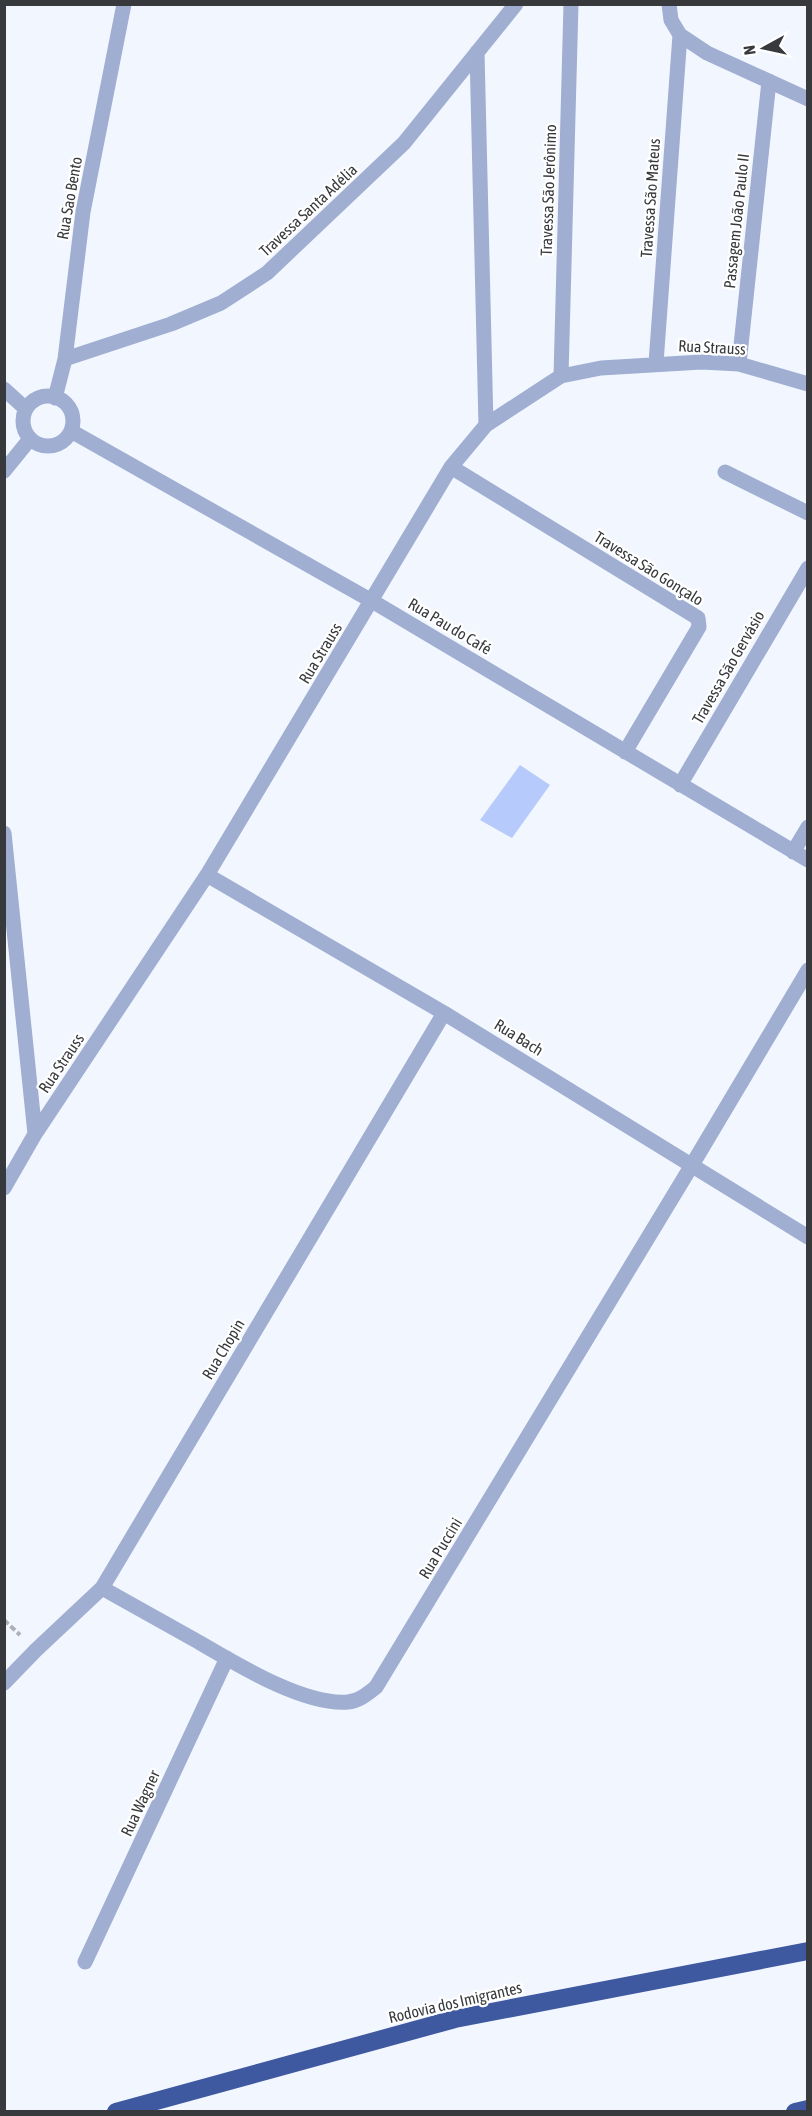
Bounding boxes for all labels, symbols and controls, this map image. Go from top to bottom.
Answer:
north arrow [734,18,794,78]
text: N [740,44,759,56]
street label: Travessa São Jerônimo [537,124,559,256]
street label: Travessa São Mateus [637,137,663,258]
street label: Passagem João Paulo II [720,153,753,290]
street label: Rua Sao Bento [53,155,85,241]
street label: Travessa Santa Adélia [256,160,360,260]
street label: Rua Strauss [678,336,747,358]
street label: Travessa São Gonçalo [591,527,707,610]
street label: Rua Pau do Café [405,594,495,658]
street label: Travessa São Gervásio [688,607,768,727]
street label: Rua Strauss [295,619,345,687]
street label: Rua Bach [491,1015,547,1059]
street label: Rua Strauss [35,1030,88,1096]
street label: Rua Chopin [198,1316,249,1383]
street label: Rua Puccini [415,1514,465,1582]
street label: Rua Wagner [117,1767,164,1839]
street label: Rodovia dos Imigrantes [387,1978,524,2027]

